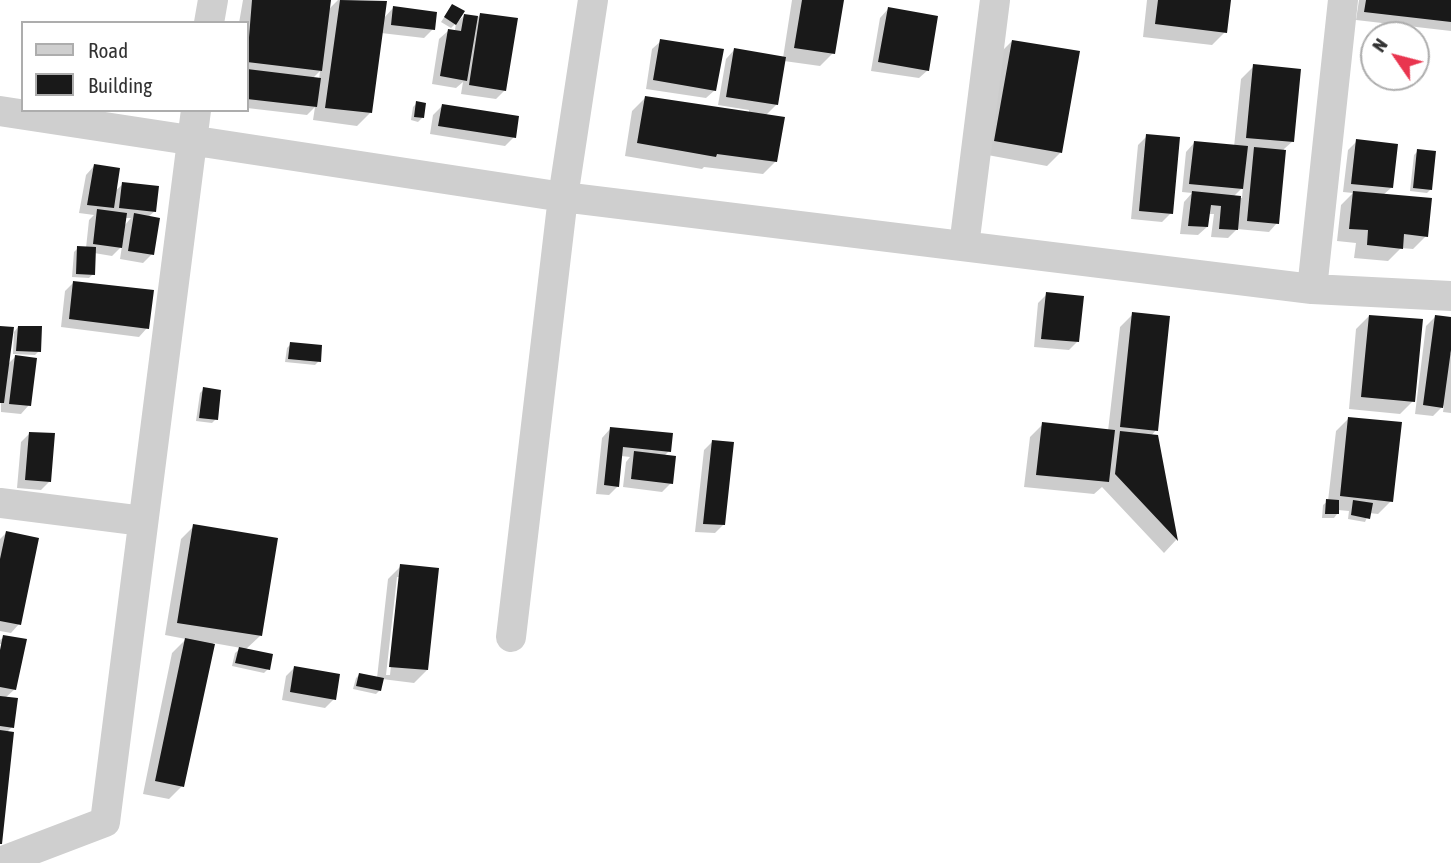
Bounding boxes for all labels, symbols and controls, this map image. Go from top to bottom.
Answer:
legend [21,21,248,112]
north arrow [1360,21,1430,91]
text: N [1367,34,1392,56]
text: Road [88,38,128,62]
text: Building [88,73,152,97]

